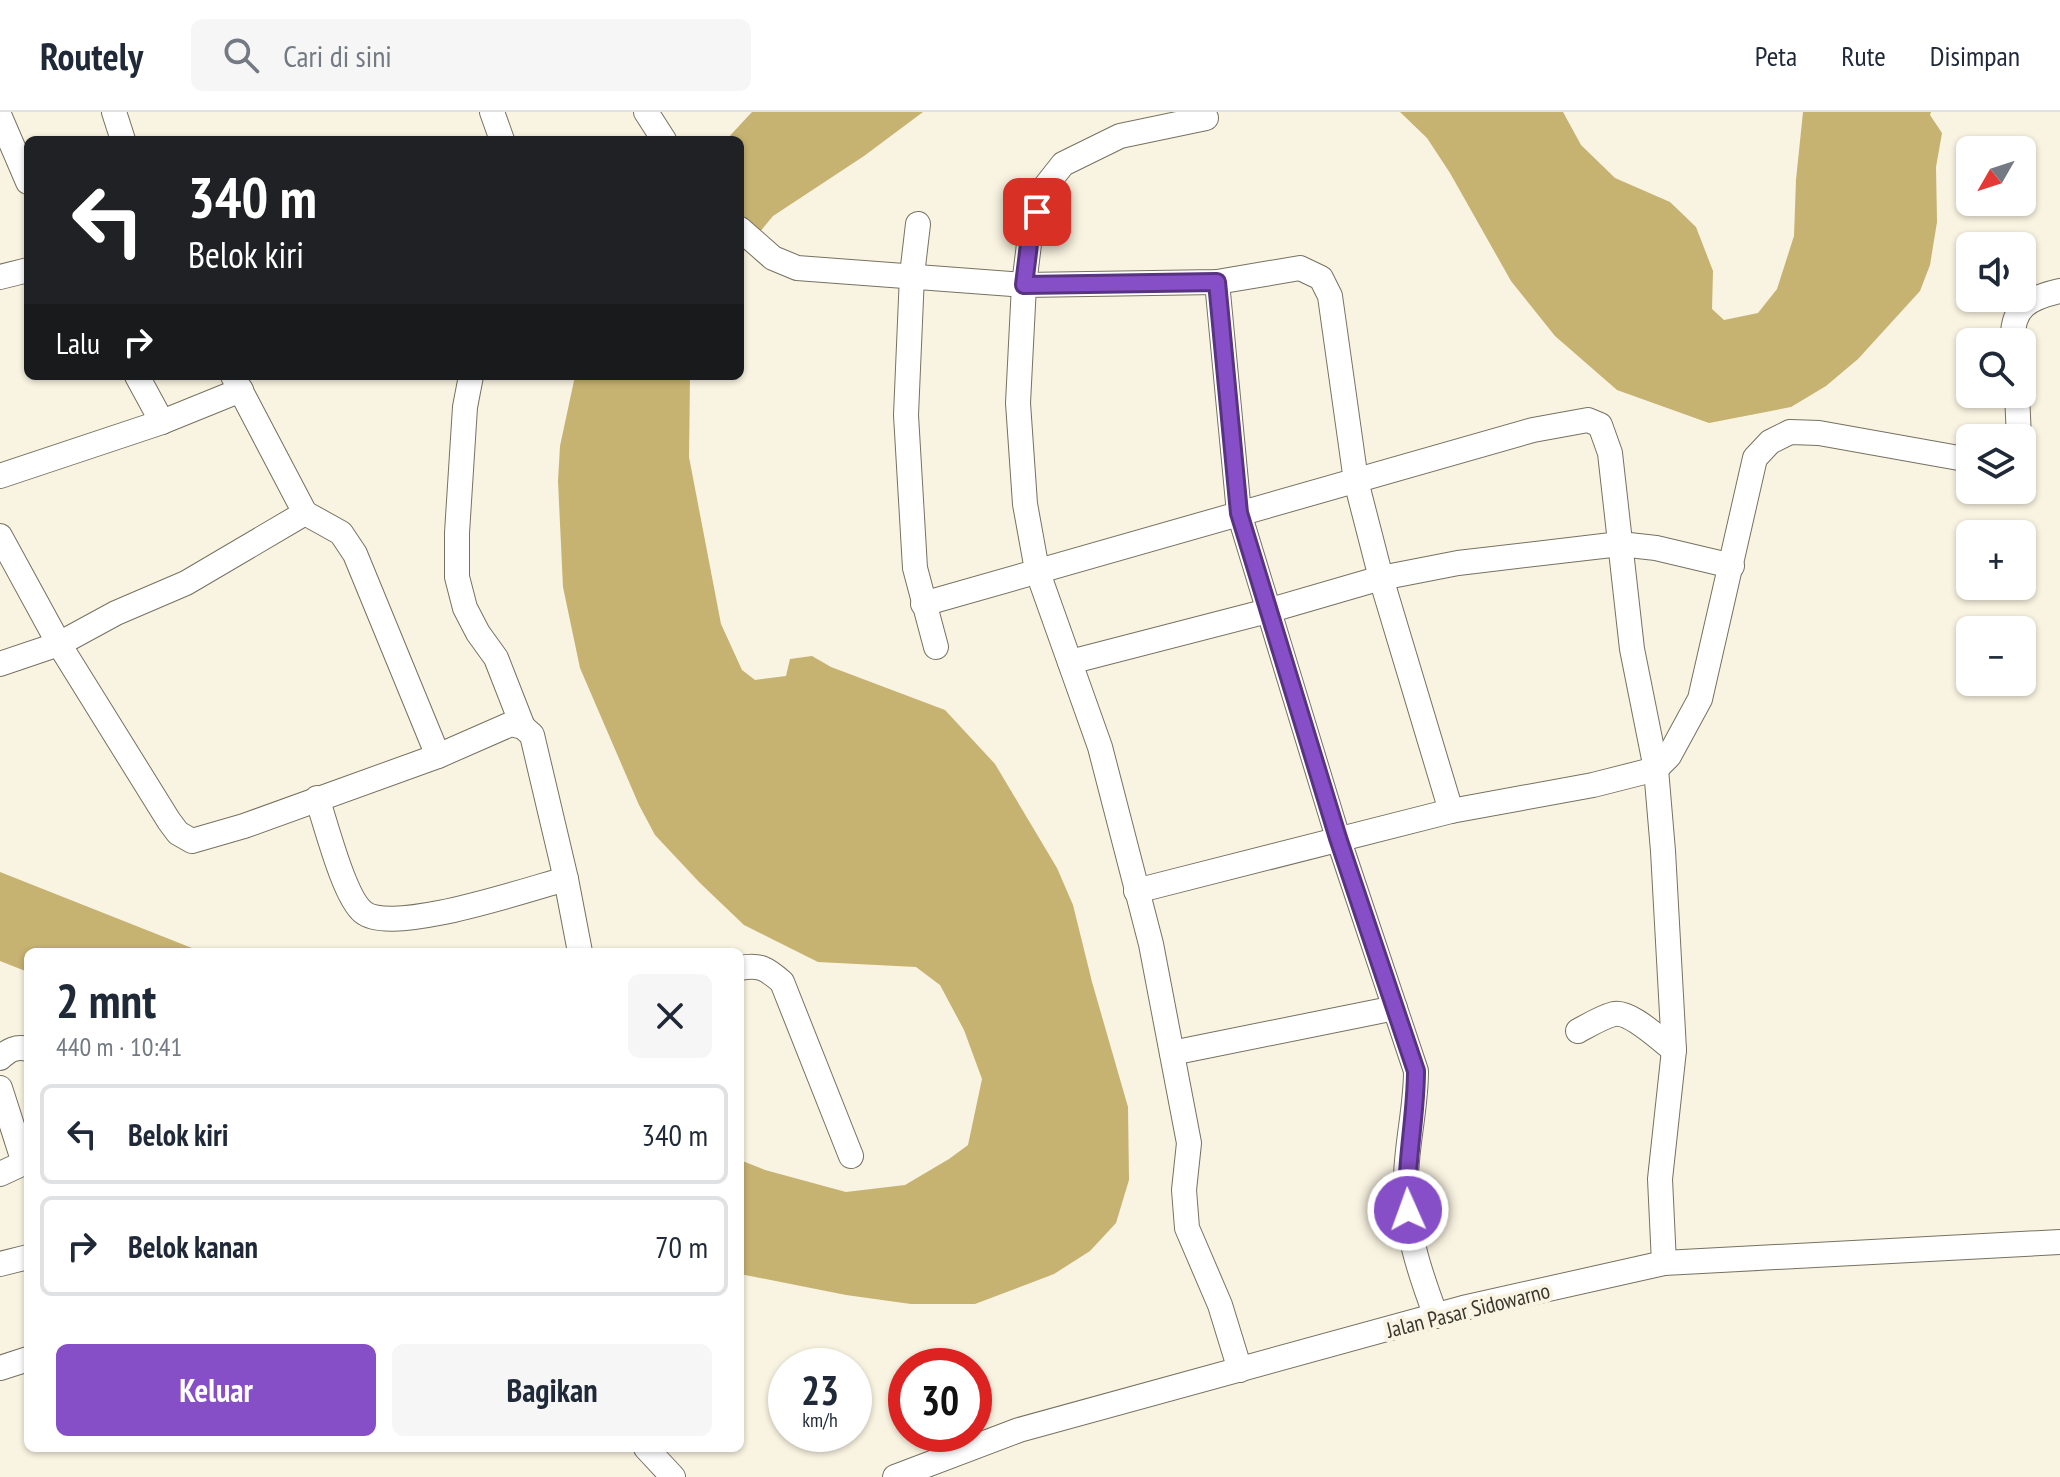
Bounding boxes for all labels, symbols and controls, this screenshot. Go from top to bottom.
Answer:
search box [191,19,751,91]
text: Routely [40,31,143,80]
icon: search [219,33,263,77]
text: Cari di sini [283,36,392,75]
text: Peta [1755,37,1797,74]
text: Rute [1841,37,1886,74]
text: Disimpan [1930,37,2020,74]
north arrow [1956,136,2036,216]
map controls [1956,136,2036,696]
text: 340 m [188,161,317,233]
icon: left [56,168,160,272]
pin [1003,178,1071,246]
icon: arrive [1015,190,1059,234]
text: Belok kiri [188,231,304,278]
button: sound [1956,232,2036,312]
icon: right [116,320,160,364]
text: Lalu [56,323,100,362]
button: search [1956,328,2036,408]
button: layers [1956,424,2036,504]
button: + [1956,520,2036,600]
button: − [1956,616,2036,696]
text: 2 mnt [56,969,156,1031]
button: close [628,974,712,1058]
text: 440 m · 10:41 [56,1030,182,1063]
icon: left [60,1112,104,1156]
text: Belok kiri [128,1115,229,1154]
text: 340 m [642,1115,708,1154]
position arrow [1366,1168,1450,1252]
icon: right [60,1224,104,1268]
text: Belok kanan [128,1227,258,1266]
text: 70 m [655,1227,708,1266]
street label: Jalan Pasar Sidowarno [1382,1276,1553,1344]
button: Keluar [56,1344,376,1436]
button: Bagikan [392,1344,712,1436]
speed limit sign: 30 [888,1348,992,1452]
text: 23 [801,1364,839,1416]
text: km/h [802,1407,838,1433]

